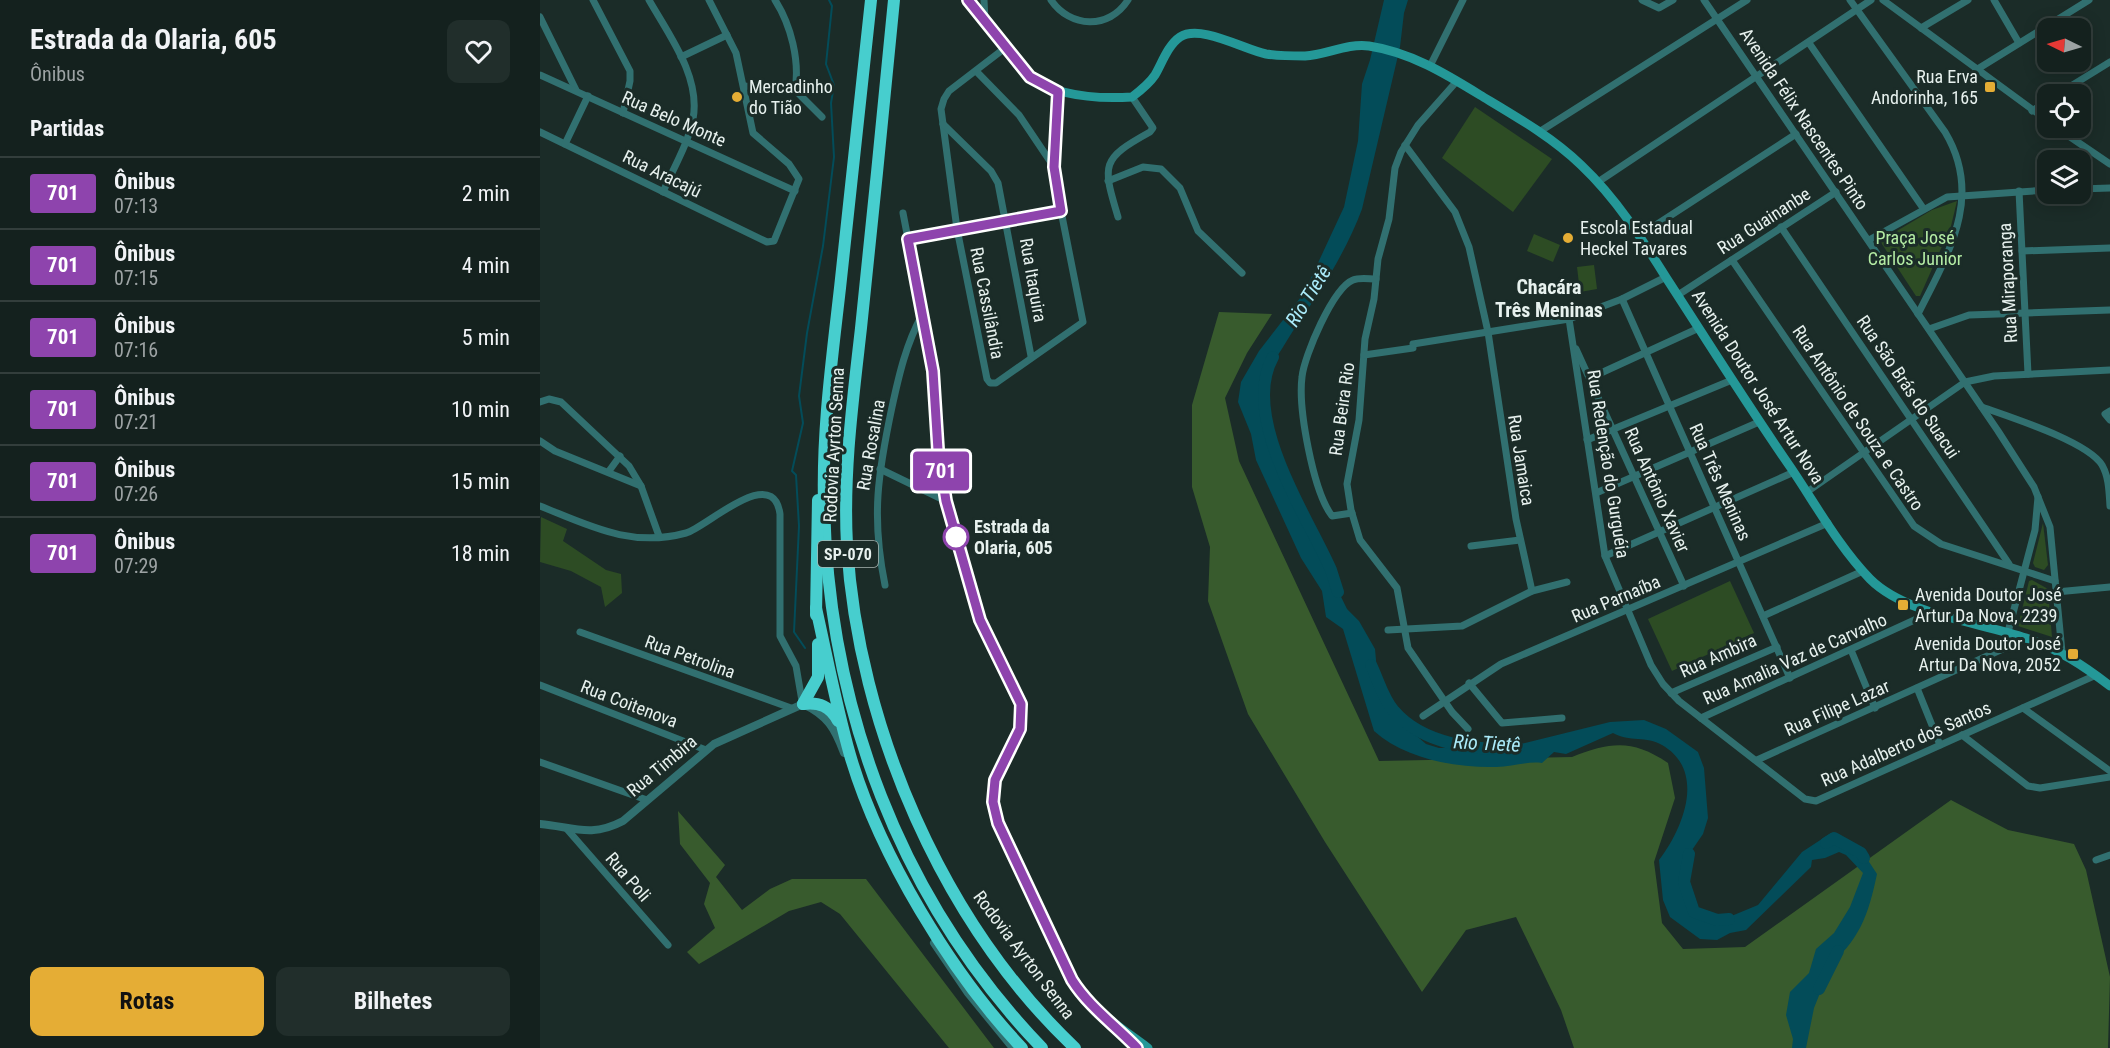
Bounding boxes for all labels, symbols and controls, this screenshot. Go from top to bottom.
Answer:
north arrow [2037,18,2091,72]
map controls [2037,18,2091,204]
button: heart [447,20,510,83]
text: Estrada da Olaria, 605 [30,23,277,56]
street label: Avenida Félix Nascentes Pinto [1736,24,1873,213]
text: Ônibus [30,62,85,86]
place label: Rua Erva Andorinha, 165 [1871,66,1978,108]
place label: Mercadinho do Tião [749,76,833,118]
marker: Rua Erva Andorinha, 165 [1983,80,1997,94]
button: locate [2037,84,2091,138]
street label: Rua Belo Monte [619,86,729,151]
marker: Mercadinho do Tião [730,90,744,104]
text: Partidas [30,116,104,141]
street label: Rua Aracajú [619,146,705,202]
button: layers [2037,150,2091,204]
text: Ônibus [114,169,175,194]
text: 701 [47,181,79,205]
text: 2 min [462,181,510,206]
street label: Rua Guainanbe [1713,183,1814,258]
text: 07:13 [114,194,158,218]
place label: Escola Estadual Heckel Tavares [1580,217,1693,259]
street label: Rua Miraporanga [1994,222,2021,344]
park label: Praça José Carlos Junior [1868,227,1963,269]
marker: Escola Estadual Heckel Tavares [1561,231,1575,245]
street label: Rua Itaquira [1016,236,1051,324]
text: Ônibus [114,241,175,266]
street label: Rua Cassilândia [966,245,1009,361]
text: 701 [47,253,79,277]
text: 4 min [462,253,510,278]
water label: Rio Tietê [1280,261,1336,331]
text: 07:15 [114,266,158,290]
district label: Chacára Três Meninas [1495,275,1603,322]
street label: Avenida Doutor José Artur Nova [1688,286,1829,488]
street label: Rua São Brás do Suacui [1853,311,1964,462]
text: Ônibus [114,313,175,338]
street label: Rua Antônio de Souza e Castro [1789,321,1928,514]
text: 701 [47,325,79,349]
text: 5 min [462,325,510,350]
text: 07:16 [114,338,158,362]
street label: Rua Beira Rio [1325,361,1358,457]
street label: Rodovia Ayrton Senna [819,367,848,523]
street label: Rua Redenção do Gurguéia [1583,368,1634,560]
text: Ônibus [114,385,175,410]
text: 701 [47,397,79,421]
text: 10 min [451,397,510,422]
street label: Rua Rosalina [852,398,889,492]
text: 07:21 [114,410,158,434]
street label: Rua Jamaica [1504,413,1539,507]
street label: Rua Três Meninas [1685,420,1756,544]
street label: Rua Antônio Xavier [1621,424,1695,556]
line badge: 701 [906,452,976,490]
text: Ônibus [114,457,175,482]
text: 701 [925,459,957,483]
text: 701 [47,469,79,493]
text: 15 min [451,469,510,494]
text: 07:26 [114,482,158,506]
place label: Estrada da Olaria, 605 [974,516,1053,558]
marker: Estrada da Olaria, 605 [943,524,969,550]
text: Ônibus [114,529,175,554]
text: 701 [47,541,79,565]
text: 18 min [451,541,510,566]
road number: SP-070 [818,541,878,567]
text: 07:29 [114,554,158,578]
street label: Rua Parnaíba [1568,570,1663,627]
place label: Avenida Doutor José Artur Da Nova, 2239 [1915,584,2062,626]
marker: Avenida Doutor José Artur Da Nova, 2239 [1896,598,1910,612]
street label: Rua Amalia Vaz de Carvalho [1700,608,1890,709]
street label: Rua Ambira [1676,629,1759,682]
street label: Rua Petrolina [642,630,738,683]
place label: Avenida Doutor José Artur Da Nova, 2052 [1914,633,2061,675]
marker: Avenida Doutor José Artur Da Nova, 2052 [2066,647,2080,661]
street label: Rua Coitenova [578,675,681,732]
street label: Rua Filipe Lazar [1781,675,1893,740]
street label: Rua Adalberto dos Santos [1817,697,1994,791]
water label: Rio Tietê [1453,729,1521,757]
street label: Rua Timbira [623,730,701,801]
street label: Rua Poli [601,848,655,906]
street label: Rodovia Ayrton Senna [969,886,1079,1023]
button: Rotas [30,967,264,1036]
button: Bilhetes [276,967,510,1036]

